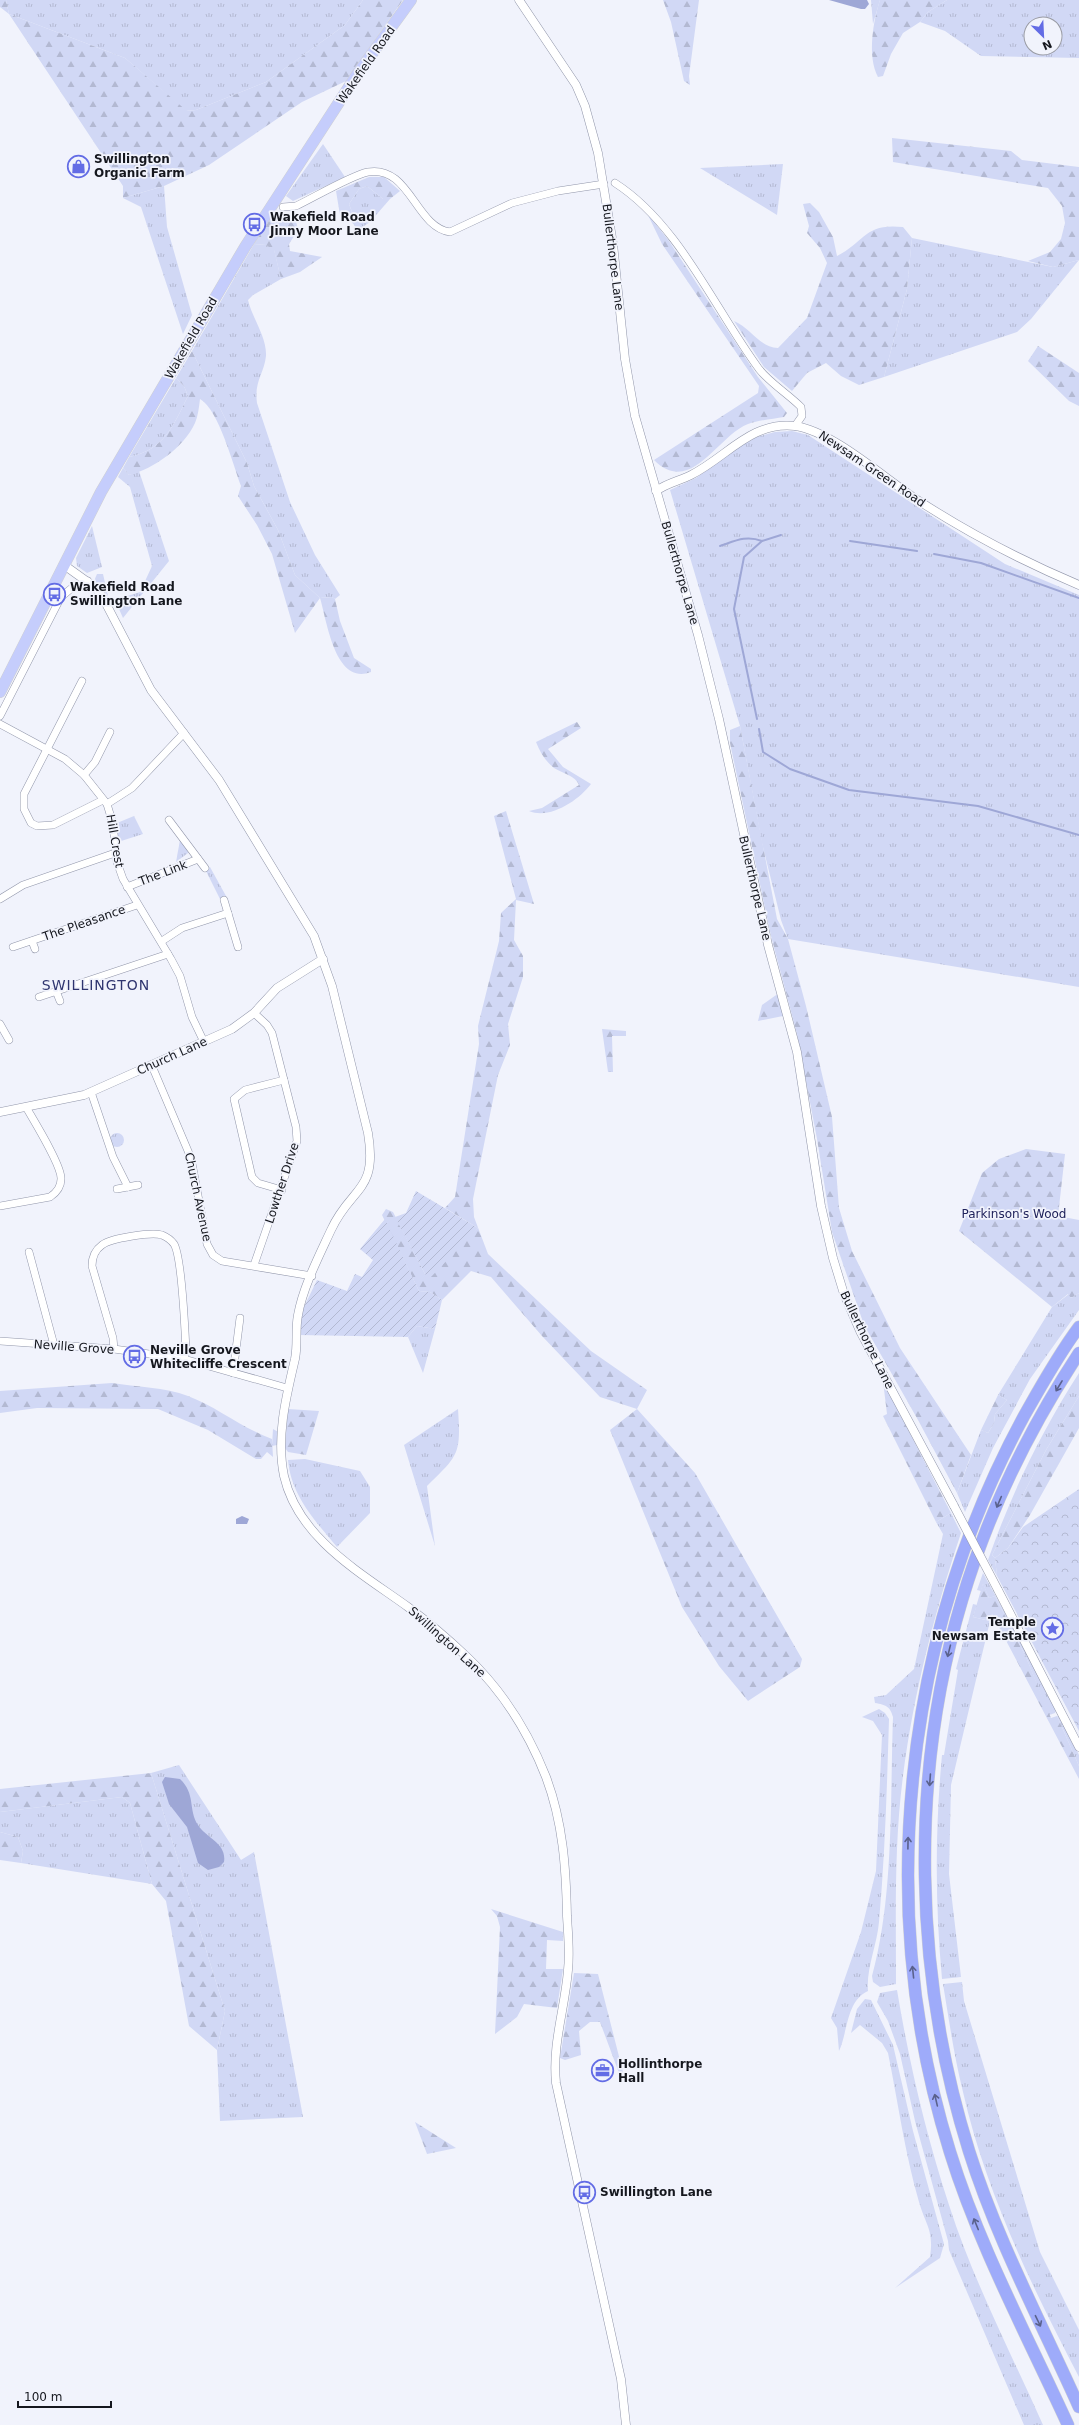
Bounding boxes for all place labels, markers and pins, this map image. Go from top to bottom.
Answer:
place label: Swillington Organic Farm [94,152,185,180]
shop icon: Swillington Organic Farm [65,153,91,179]
place label: Wakefield Road Jinny Moor Lane [269,210,379,238]
bus stop icon: Wakefield Road Jinny Moor Lane [241,211,267,237]
place label: Wakefield Road Swillington Lane [70,580,182,608]
bus stop icon: Wakefield Road Swillington Lane [42,581,68,607]
place label: Neville Grove Whitecliffe Crescent [150,1343,287,1371]
bus stop icon: Neville Grove Whitecliffe Crescent [121,1344,147,1370]
place label: Temple Newsam Estate [932,1615,1036,1643]
place icon: Temple Newsam Estate [1039,1616,1065,1642]
place label: Hollinthorpe Hall [618,2057,702,2085]
office icon: Hollinthorpe Hall [590,2058,616,2084]
bus stop icon: Swillington Lane [572,2179,598,2205]
place label: Swillington Lane [600,2185,712,2199]

